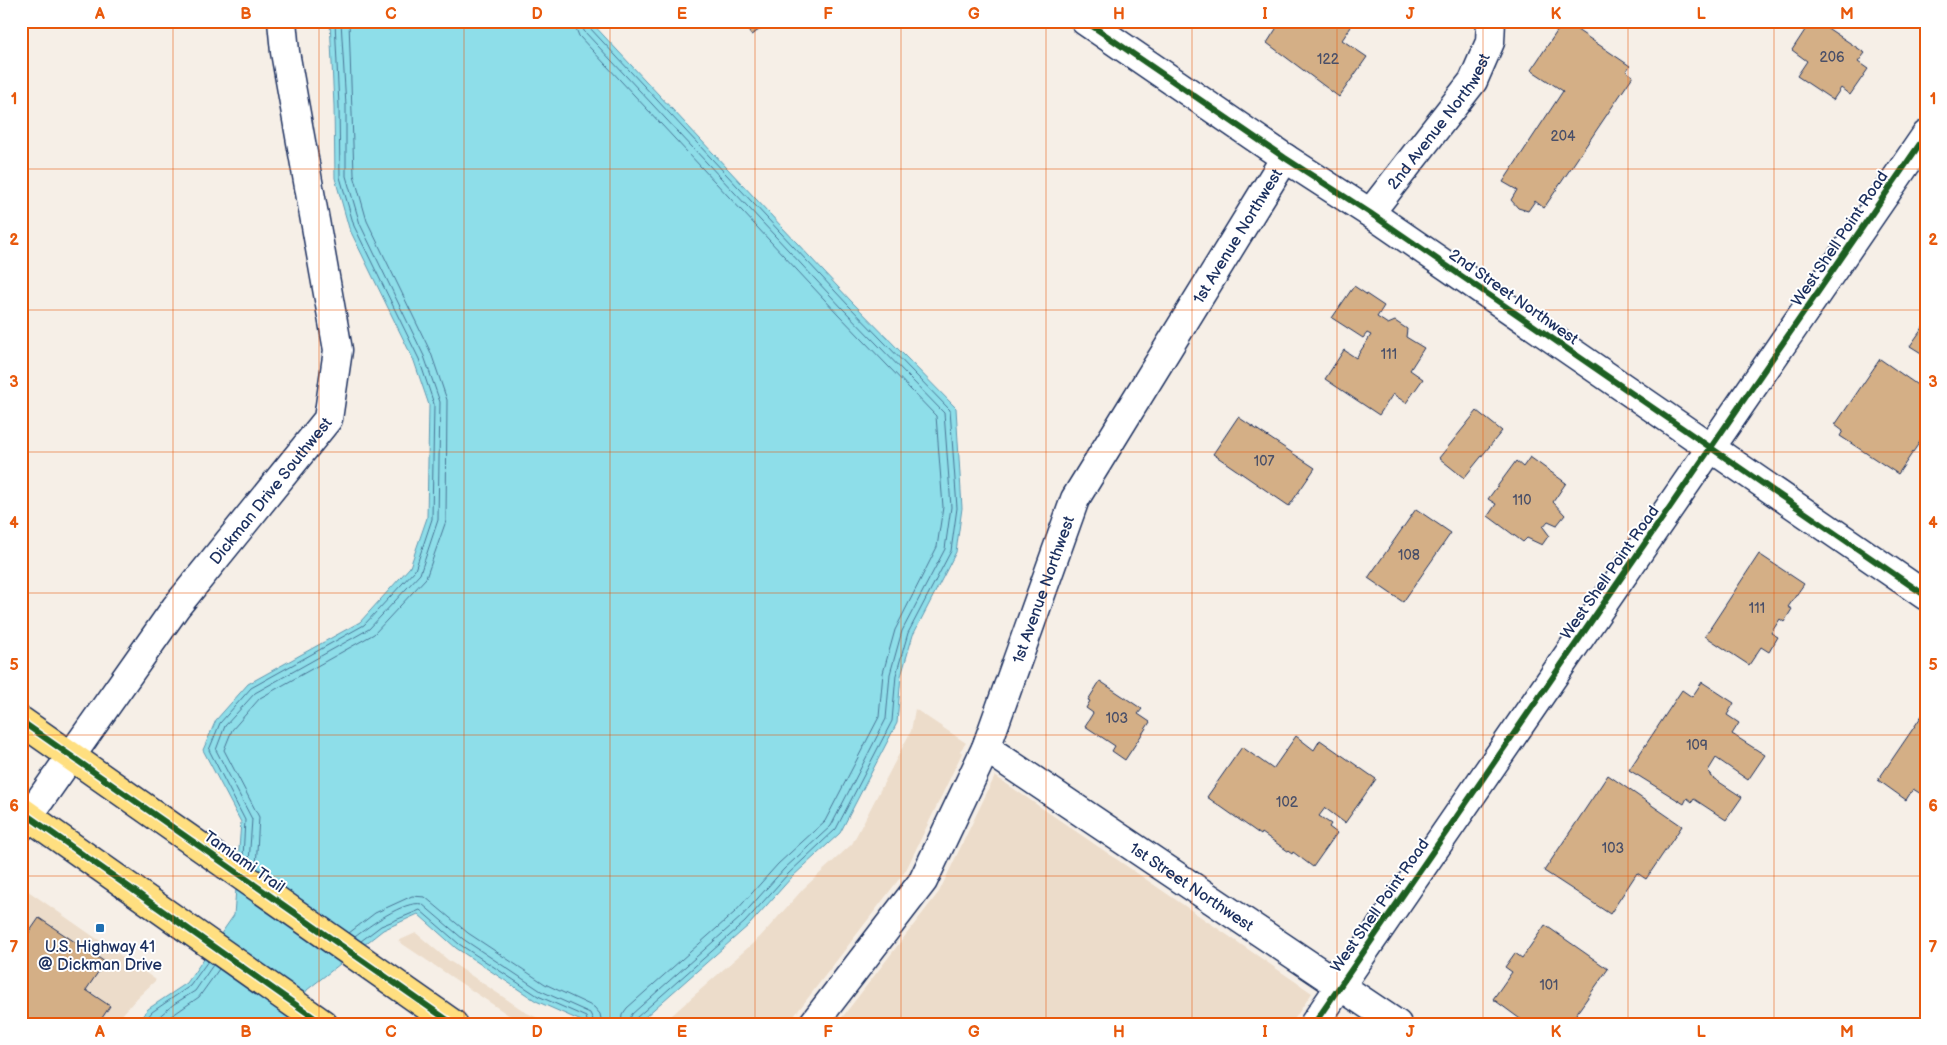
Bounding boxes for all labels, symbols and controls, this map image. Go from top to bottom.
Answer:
text: A [94,5,105,24]
text: B [240,5,252,24]
text: C [385,5,397,24]
text: D [531,5,543,24]
text: E [677,5,687,24]
text: F [823,5,833,24]
text: G [968,5,980,24]
text: H [1113,5,1125,24]
text: I [1262,5,1268,24]
text: J [1406,5,1415,24]
text: K [1551,5,1562,24]
text: L [1696,5,1706,24]
text: M [1840,5,1854,24]
house number: 206 [1819,49,1845,66]
house number: 122 [1317,51,1340,68]
street label: 2nd Avenue Northwest [1384,51,1495,194]
text: 1 [11,90,17,109]
text: 1 [1930,90,1936,109]
house number: 204 [1550,128,1576,145]
street label: 1st Avenue Northwest [1190,166,1287,308]
street label: West Shell Point Road [1788,168,1892,310]
text: 2 [9,231,19,250]
text: 2 [1928,231,1938,250]
street label: 2nd Street Northwest [1445,245,1582,349]
house number: 111 [1381,346,1397,363]
text: 3 [9,373,19,392]
text: 3 [1928,373,1938,392]
street label: Dickman Drive Southwest [206,414,336,569]
house number: 107 [1254,453,1274,470]
house number: 110 [1512,492,1532,509]
street label: West Shell Point Road [1557,502,1664,643]
text: 4 [9,514,19,533]
street label: 1st Avenue Northwest [1009,514,1079,666]
text: 4 [1928,514,1938,533]
house number: 108 [1398,547,1420,564]
house number: 111 [1749,600,1765,617]
text: 5 [9,656,19,675]
text: 5 [1928,656,1938,675]
house number: 103 [1106,710,1128,727]
house number: 109 [1686,737,1708,754]
house number: 102 [1276,794,1299,811]
text: 6 [9,797,19,816]
text: 6 [1928,797,1938,816]
street label: Tamiami Trail [200,827,288,897]
street label: West Shell Point Road [1327,835,1434,976]
street label: 1st Street Northwest [1126,839,1257,936]
house number: 103 [1602,840,1624,857]
marker: U.S. Highway 41 @ Dickman Drive [94,922,106,934]
text: 7 [10,938,19,957]
place label: U.S. Highway 41 @ Dickman Drive [38,938,163,975]
text: 7 [1929,938,1938,957]
house number: 101 [1539,977,1559,994]
text: A [94,1023,105,1042]
text: B [240,1023,252,1042]
text: C [385,1023,397,1042]
text: D [531,1023,543,1042]
text: E [677,1023,687,1042]
text: F [823,1023,833,1042]
text: G [968,1023,980,1042]
text: H [1113,1023,1125,1042]
text: I [1262,1023,1268,1042]
text: J [1406,1023,1415,1042]
text: K [1551,1023,1562,1042]
text: L [1696,1023,1706,1042]
text: M [1840,1023,1854,1042]

